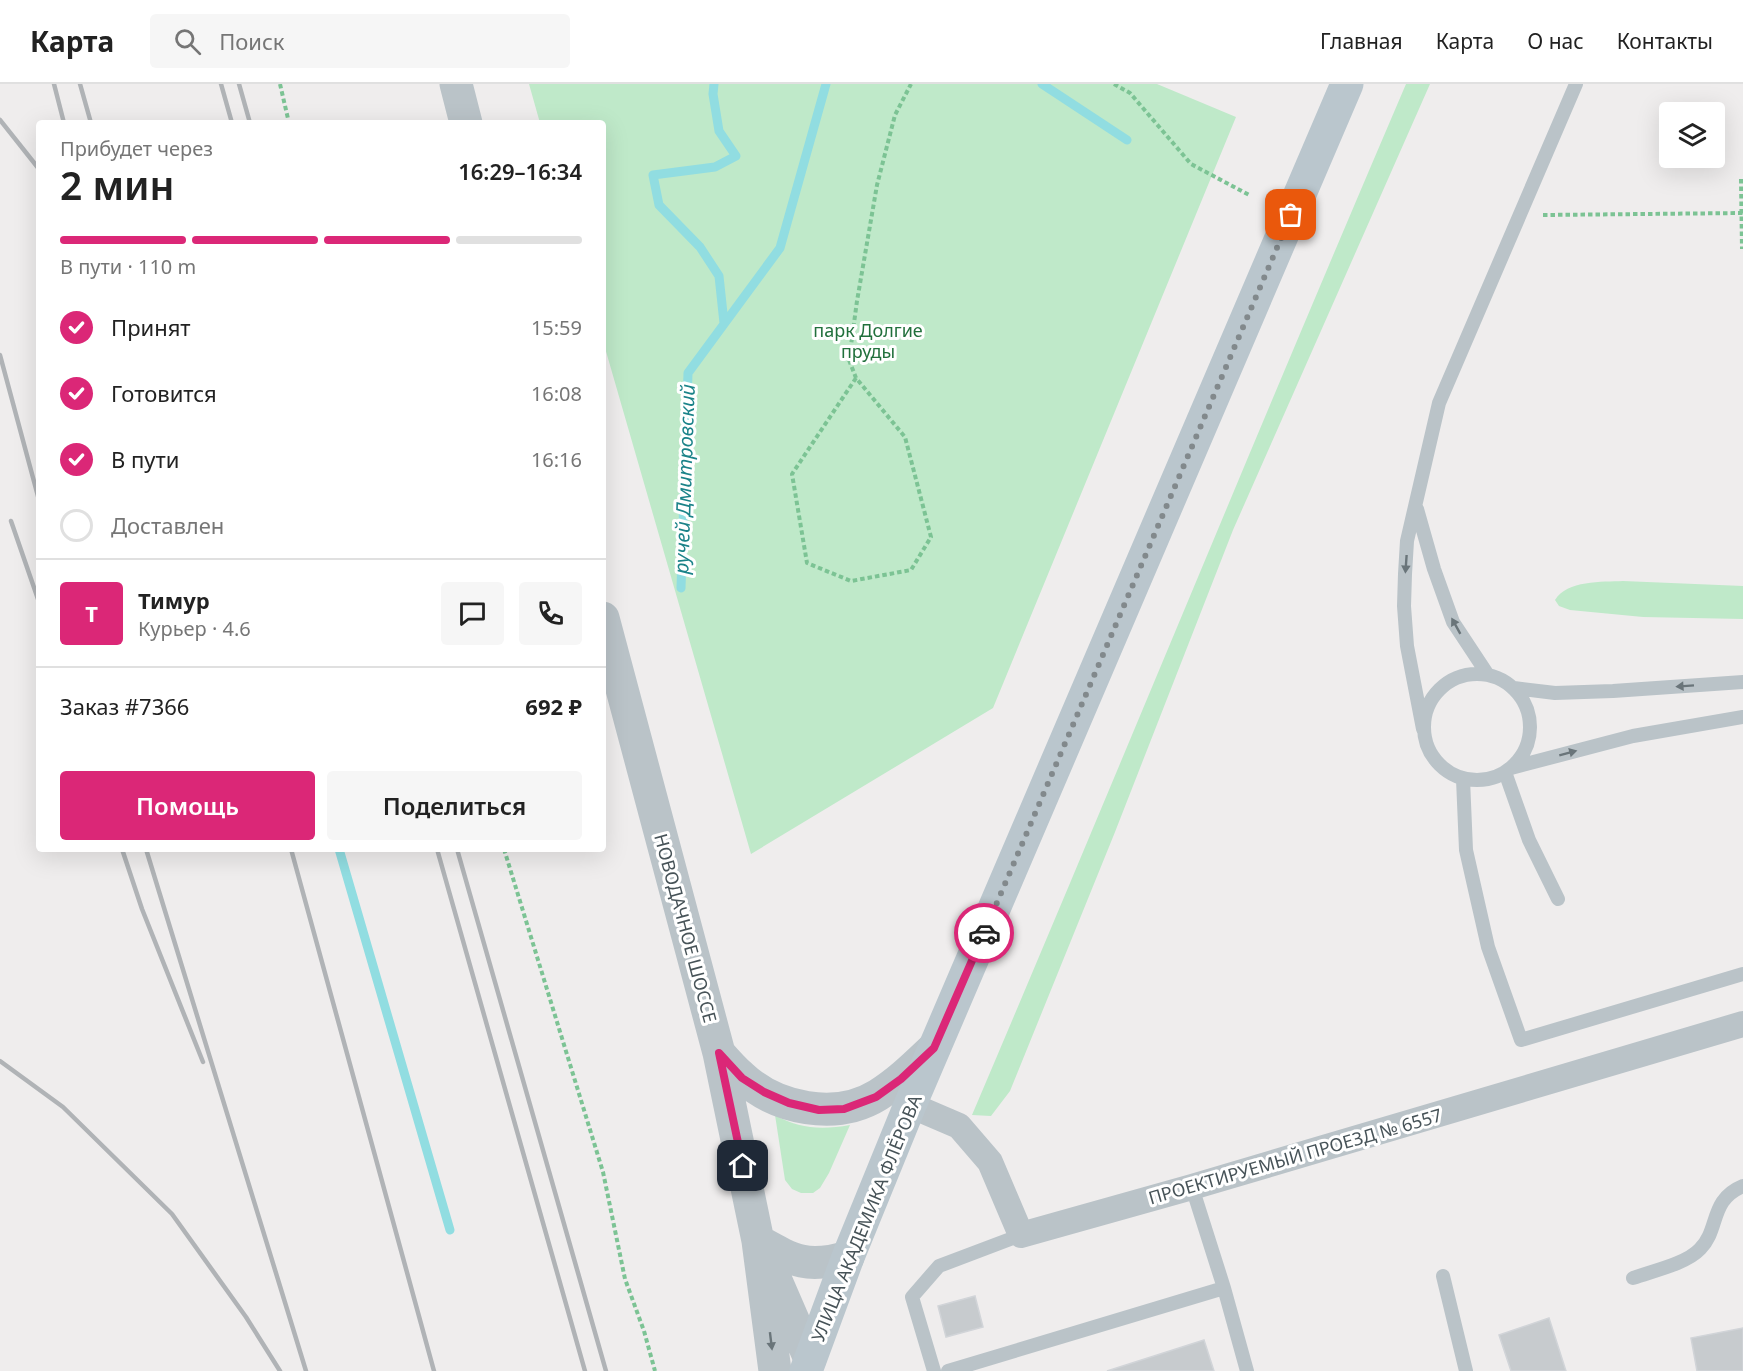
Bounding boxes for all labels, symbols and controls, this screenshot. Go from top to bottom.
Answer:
search box [150,14,570,68]
text: Карта [30,22,114,60]
icon: search [171,25,204,58]
text: Поиск [219,26,285,56]
text: Главная [1320,27,1403,55]
text: Карта [1436,27,1494,55]
text: О нас [1527,27,1584,55]
text: Контакты [1617,27,1713,55]
map controls [1659,102,1725,168]
button: layers [1659,102,1725,168]
text: Прибудет через [60,135,213,162]
text: 16:29–16:34 [458,156,582,186]
text: 2 мин [60,158,175,211]
pin [1265,189,1316,240]
icon: bag [1274,198,1307,231]
text: В пути · 110 m [60,253,196,280]
icon: check [60,311,93,344]
text: Принят [111,312,191,342]
text: 15:59 [531,314,582,341]
park label: парк Долгие пруды [813,318,923,363]
icon: check [60,377,93,410]
text: Готовится [111,378,217,408]
text: 16:08 [531,380,582,407]
water label: ручей Дмитровский [667,384,701,575]
icon: check [60,443,93,476]
text: В пути [111,444,179,474]
text: 16:16 [531,446,582,473]
text: Доставлен [111,510,224,540]
one-way arrow [1401,555,1410,574]
button: chat [441,582,504,645]
button: phone [519,582,582,645]
text: Тимур [138,585,210,615]
text: Т [85,598,98,628]
text: Курьер · 4.6 [138,615,251,642]
one-way arrow [1451,617,1461,634]
one-way arrow [1675,681,1694,691]
text: Заказ #7366 [60,691,189,721]
text: 692 ₽ [525,691,582,721]
one-way arrow [1559,748,1577,757]
button: Помощь [60,771,315,840]
button: Поделиться [327,771,582,840]
street label: НОВОДАЧНОЕ ШОССЕ [649,831,723,1025]
courier [954,903,1014,963]
icon: car [968,917,1001,950]
street label: УЛИЦА АКАДЕМИКА ФЛЁРОВА [805,1090,927,1345]
street label: ПРОЕКТИРУЕМЫЙ ПРОЕЗД № 6557 [1145,1103,1445,1209]
pin [717,1140,768,1191]
icon: home [726,1149,759,1182]
one-way arrow [766,1331,776,1350]

